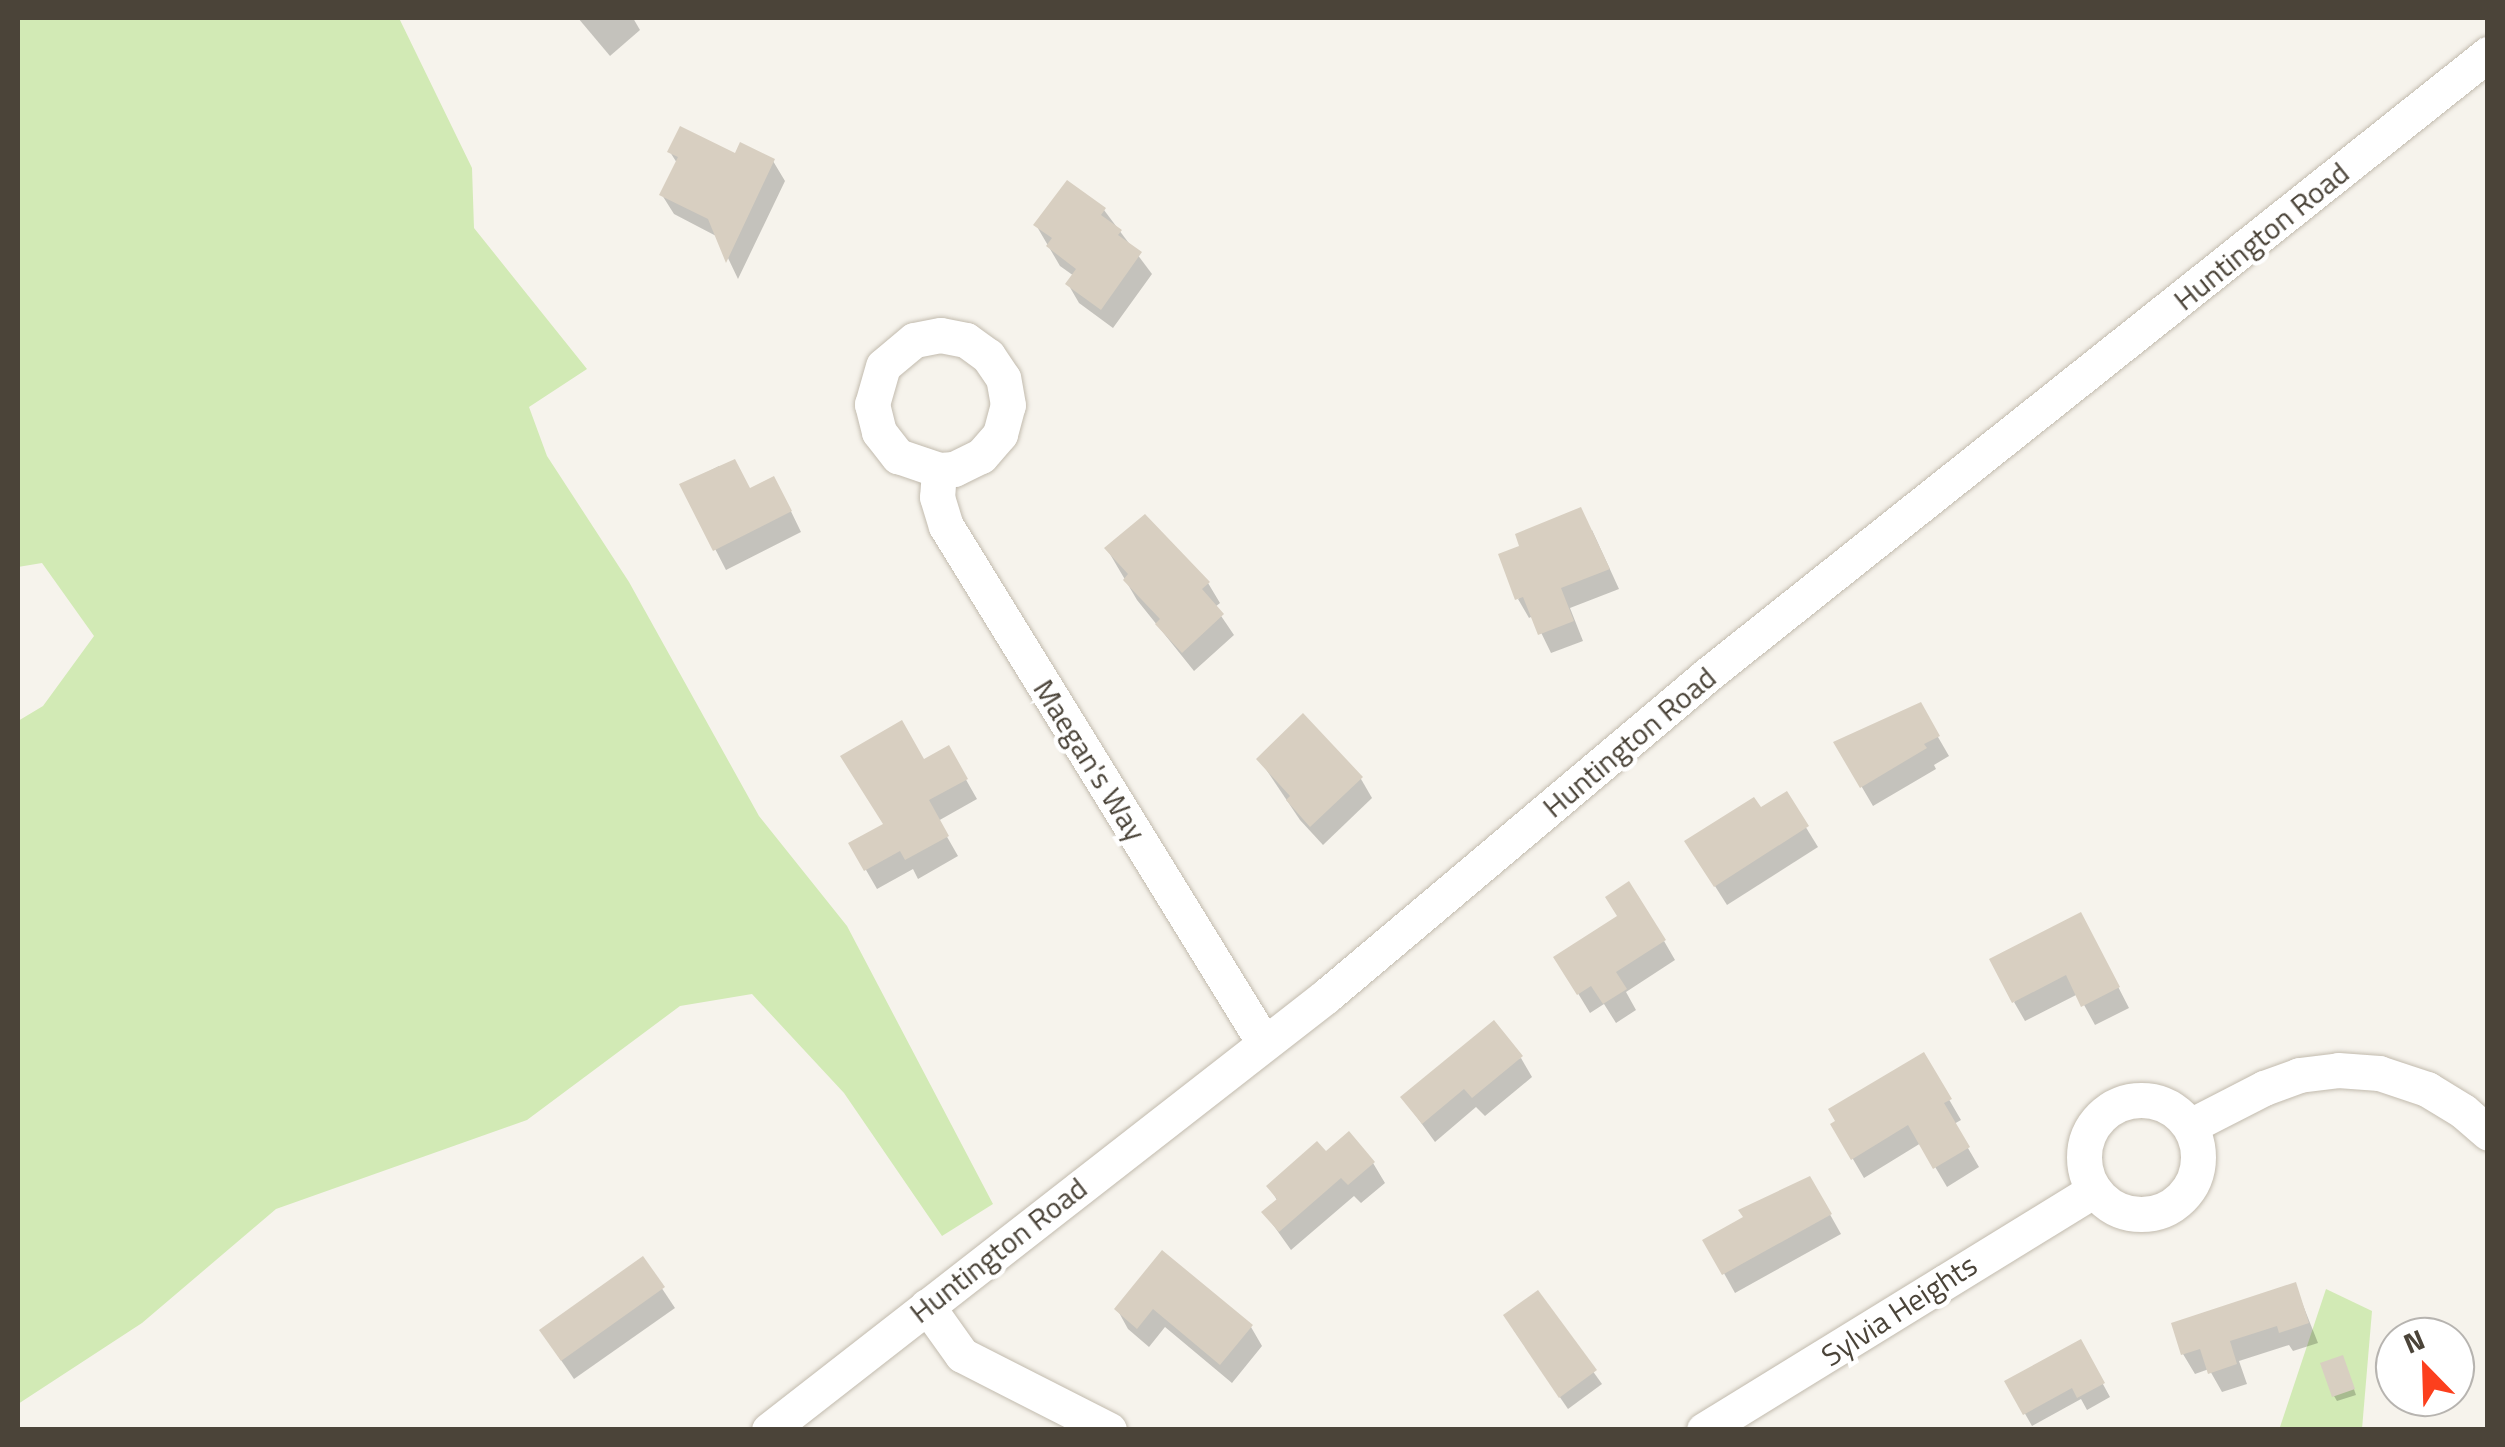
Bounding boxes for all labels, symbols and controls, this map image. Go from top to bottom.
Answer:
street label: Huntington Road [2166,154,2356,318]
street label: Huntington Road [1535,659,1723,825]
street label: Maegan's Way [1026,673,1154,847]
street label: Huntington Road [902,1170,1094,1330]
street label: Sylvia Heights [1815,1246,1983,1374]
north arrow [2375,1317,2475,1417]
text: N [2397,1317,2431,1364]

